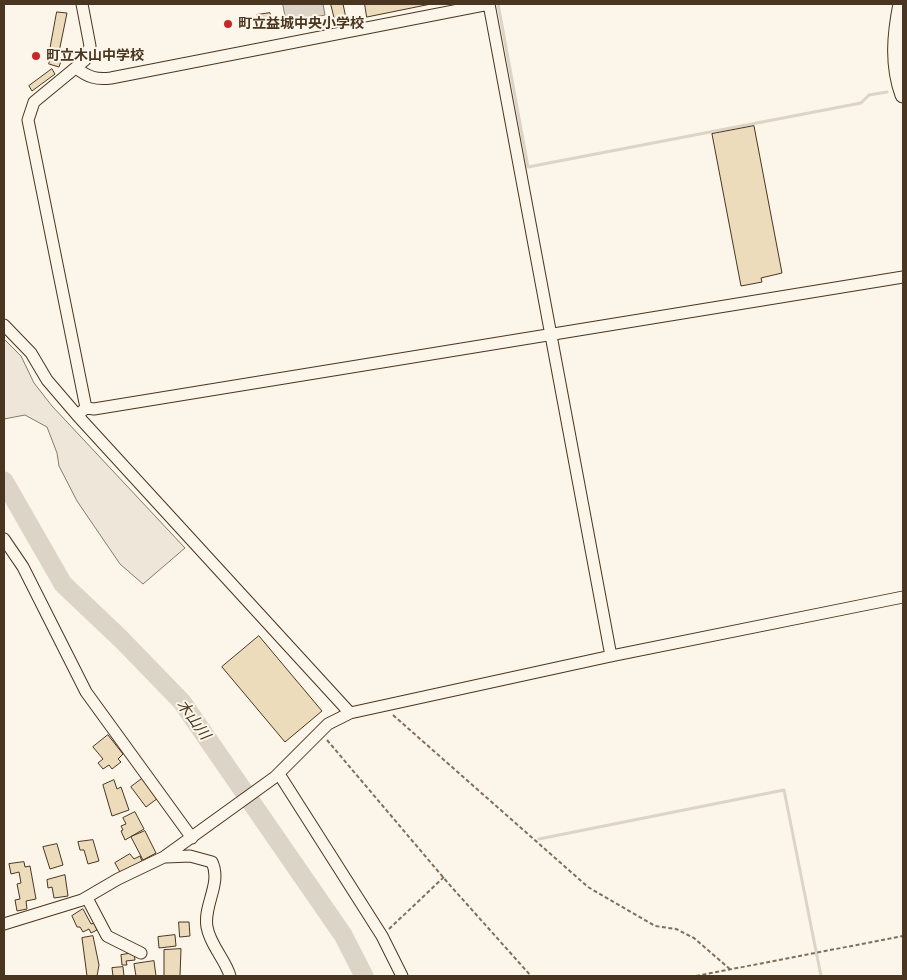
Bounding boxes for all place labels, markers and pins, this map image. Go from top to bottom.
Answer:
place label: 町立益城中央小学校 [238,16,364,32]
marker: 町立益城中央小学校 [222,18,234,30]
place label: 町立木山中学校 [46,48,144,64]
marker: 町立木山中学校 [30,50,42,62]

